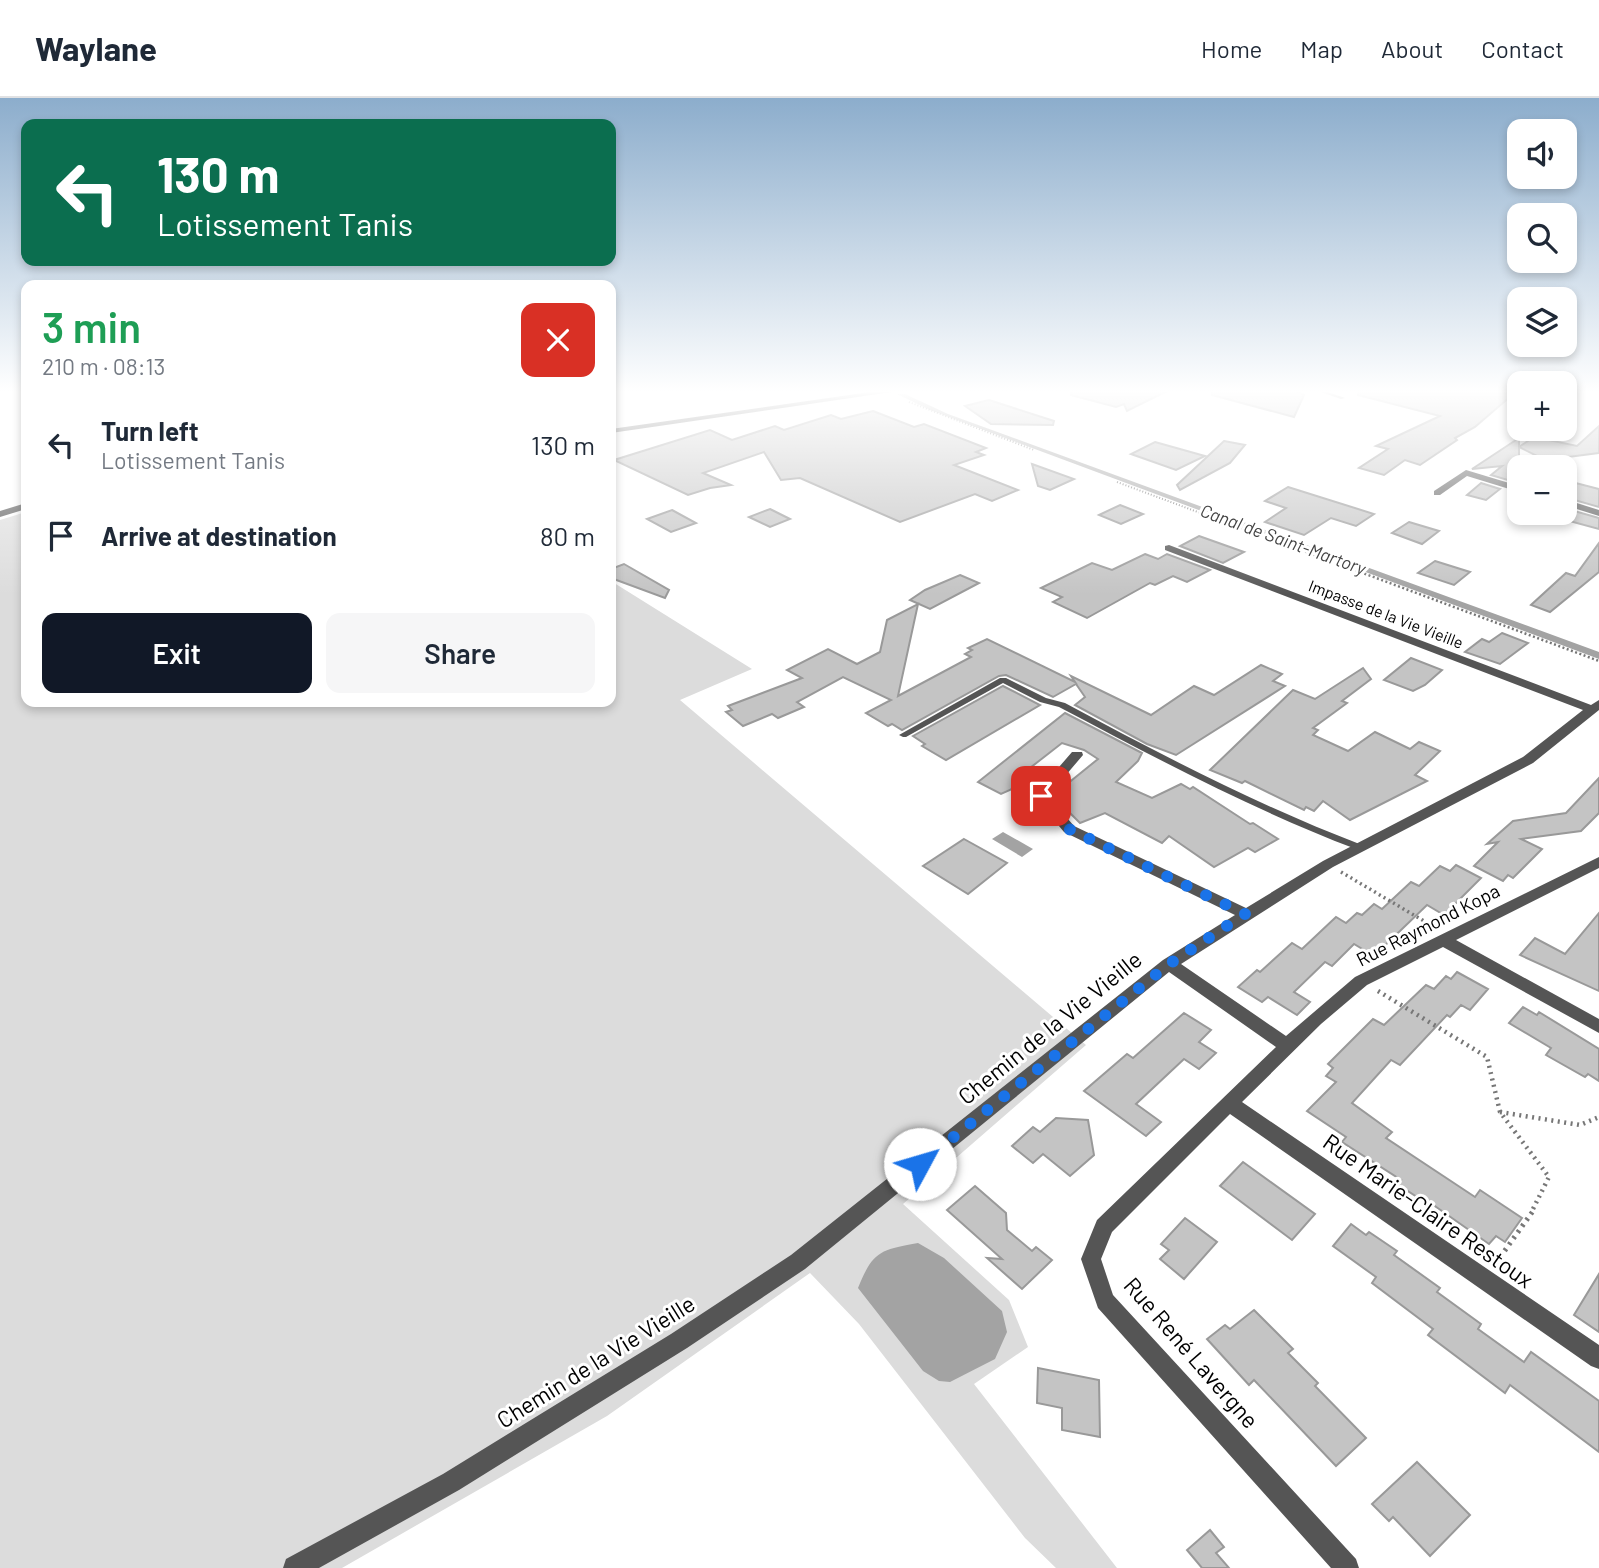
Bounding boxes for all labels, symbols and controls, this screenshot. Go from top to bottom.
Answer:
text: Waylane [35,28,157,68]
text: Home [1201,34,1262,63]
text: Map [1300,34,1343,63]
text: About [1381,34,1443,63]
text: Contact [1481,34,1564,63]
map controls [1507,119,1577,525]
button: sound [1507,119,1577,189]
text: 130 m [157,144,279,203]
icon: left [42,147,133,238]
button: search [1507,203,1577,273]
text: Lotissement Tanis [157,204,413,242]
button: layers [1507,287,1577,357]
text: 3 min [42,301,141,351]
button: close [521,303,595,377]
text: 210 m · 08:13 [42,352,165,380]
button: + [1507,371,1577,441]
text: Turn left [101,415,199,446]
icon: left [42,426,80,464]
text: 130 m [531,429,595,460]
text: Lotissement Tanis [101,446,285,474]
button: − [1507,455,1577,525]
water label: Canal de Saint-Martory [1198,499,1370,580]
icon: arrive [42,517,80,555]
text: Arrive at destination [101,520,337,551]
text: 80 m [540,520,595,551]
street label: Impasse de la Vie Vieille [1306,575,1466,652]
button: Exit [42,613,312,693]
button: Share [326,613,595,693]
pin [1011,766,1071,826]
icon: arrive [1022,777,1060,815]
street label: Rue Raymond Kopa [1352,878,1503,971]
street label: Chemin de la Vie Vieille [952,945,1147,1110]
position arrow [883,1127,957,1201]
street label: Rue Marie-Claire Restoux [1318,1127,1539,1293]
street label: Rue René Lavergne [1119,1271,1265,1434]
street label: Chemin de la Vie Vieille [491,1289,700,1433]

